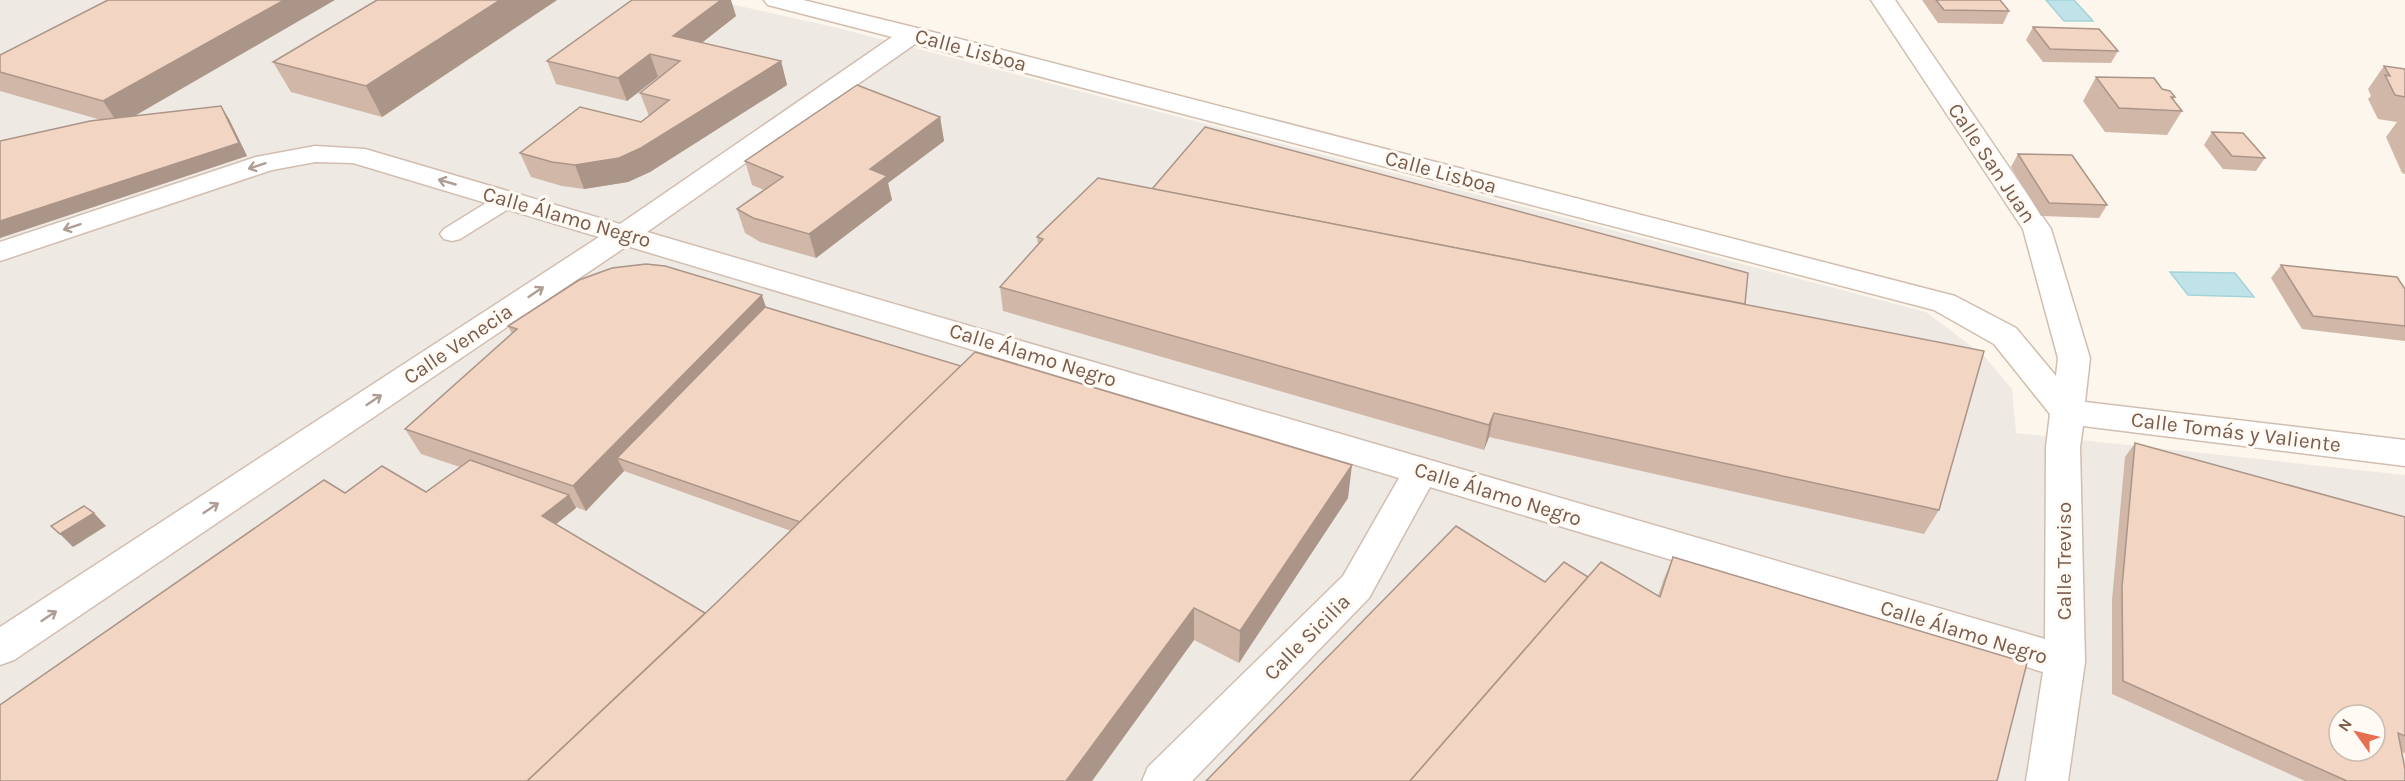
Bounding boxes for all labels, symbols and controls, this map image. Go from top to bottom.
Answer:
street label: Calle Lisboa [913,24,1029,76]
street label: Calle San Juan [1943,99,2041,227]
street label: Calle Lisboa [1383,146,1499,198]
one-way arrow [248,161,267,172]
one-way arrow [438,176,457,187]
street label: Calle Álamo Negro [480,182,654,252]
one-way arrow [63,223,82,234]
one-way arrow [527,286,544,298]
street label: Calle Venecia [399,299,517,389]
street label: Calle Álamo Negro [946,318,1120,392]
one-way arrow [365,394,381,406]
street label: Calle Tomás y Valiente [2130,407,2342,457]
street label: Calle Álamo Negro [1411,457,1585,531]
one-way arrow [202,502,219,514]
street label: Calle Treviso [2052,502,2076,620]
street label: Calle Sicilia [1259,589,1355,685]
street label: Calle Álamo Negro [1877,595,2051,669]
one-way arrow [40,610,56,622]
north arrow [2327,703,2387,763]
text: N [2334,715,2356,735]

